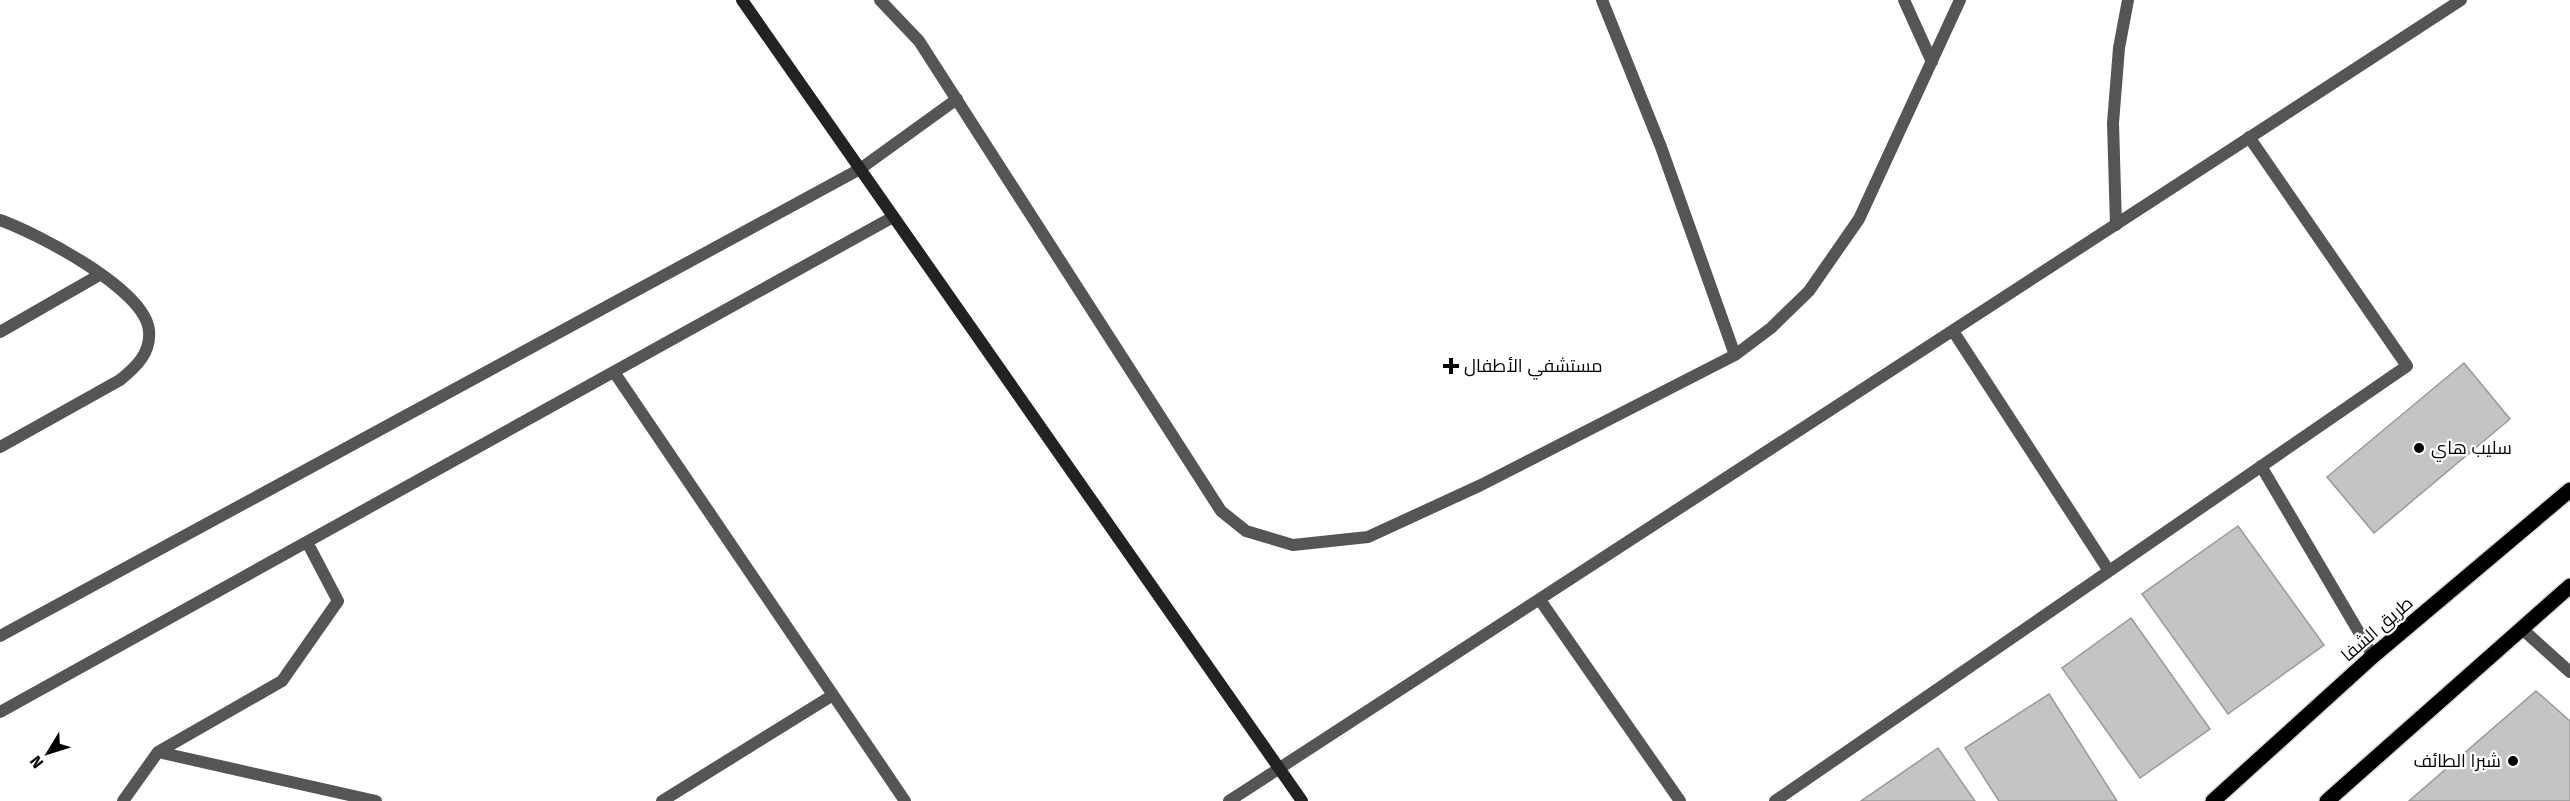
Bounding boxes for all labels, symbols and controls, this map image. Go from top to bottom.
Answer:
place label: مستشفي الأطفال [1464,355,1603,380]
marker: مستشفي الأطفال [1442,357,1460,375]
place label: سليب هاي [2431,437,2512,462]
marker: سليب هاي [2412,441,2426,455]
street label: طريق الشفا [2337,592,2418,667]
north arrow [18,723,78,783]
place label: شبرا الطائف [2413,750,2501,772]
text: N [26,752,47,772]
marker: شبرا الطائف [2506,754,2520,768]

